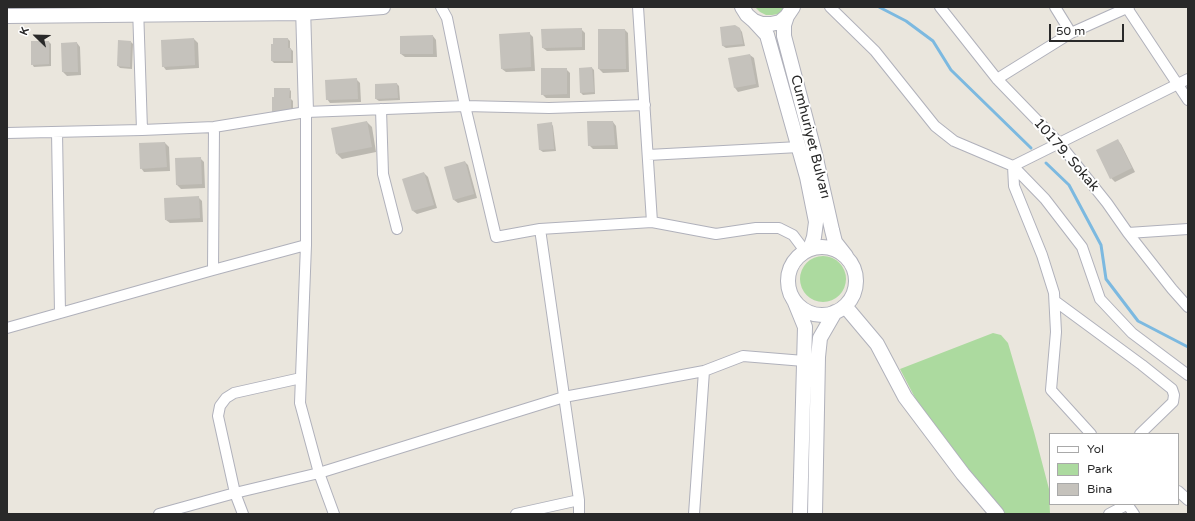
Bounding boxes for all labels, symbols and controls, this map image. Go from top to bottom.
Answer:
north arrow [16,16,56,56]
scale bar [1051,16,1126,42]
text: 50 m [1056,24,1085,38]
text: K [17,25,32,37]
street label: Cumhuriyet Bulvarı [787,73,833,201]
street label: 10179. Sokak [1030,115,1102,195]
legend [1049,433,1179,505]
text: Yol [1087,442,1104,456]
text: Park [1087,462,1113,476]
text: Bina [1087,482,1112,496]

